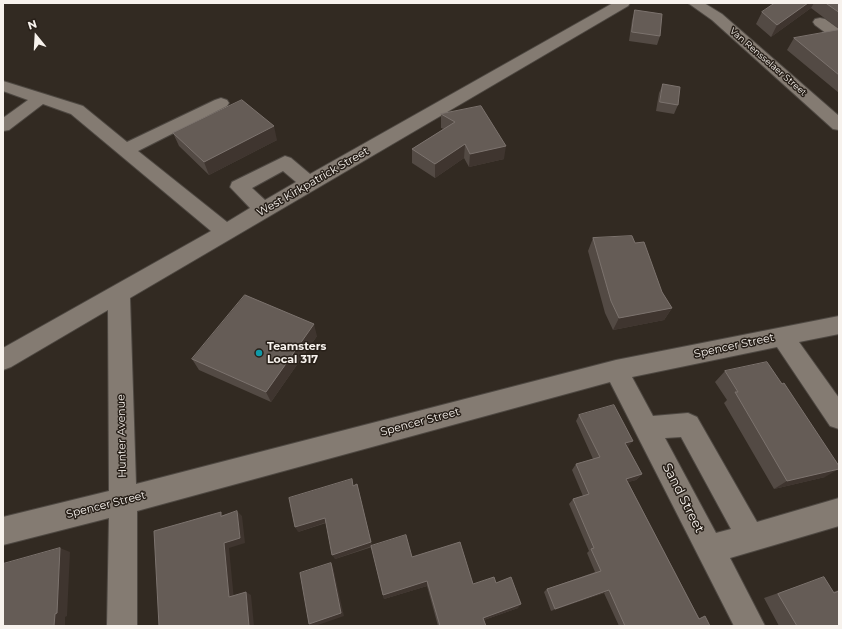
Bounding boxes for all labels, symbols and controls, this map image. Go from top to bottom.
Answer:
north arrow [16,16,56,56]
text: N [26,17,39,33]
street label: Van Rensselaer Street [727,26,809,98]
street label: West Kirkpatrick Street [255,145,371,219]
street label: Spencer Street [693,331,775,361]
place label: Teamsters Local 317 [267,340,326,366]
marker: Teamsters Local 317 [254,348,264,358]
street label: Hunter Avenue [115,394,129,478]
street label: Spencer Street [379,405,461,439]
street label: Sand Street [659,461,707,535]
street label: Spencer Street [65,489,147,521]

